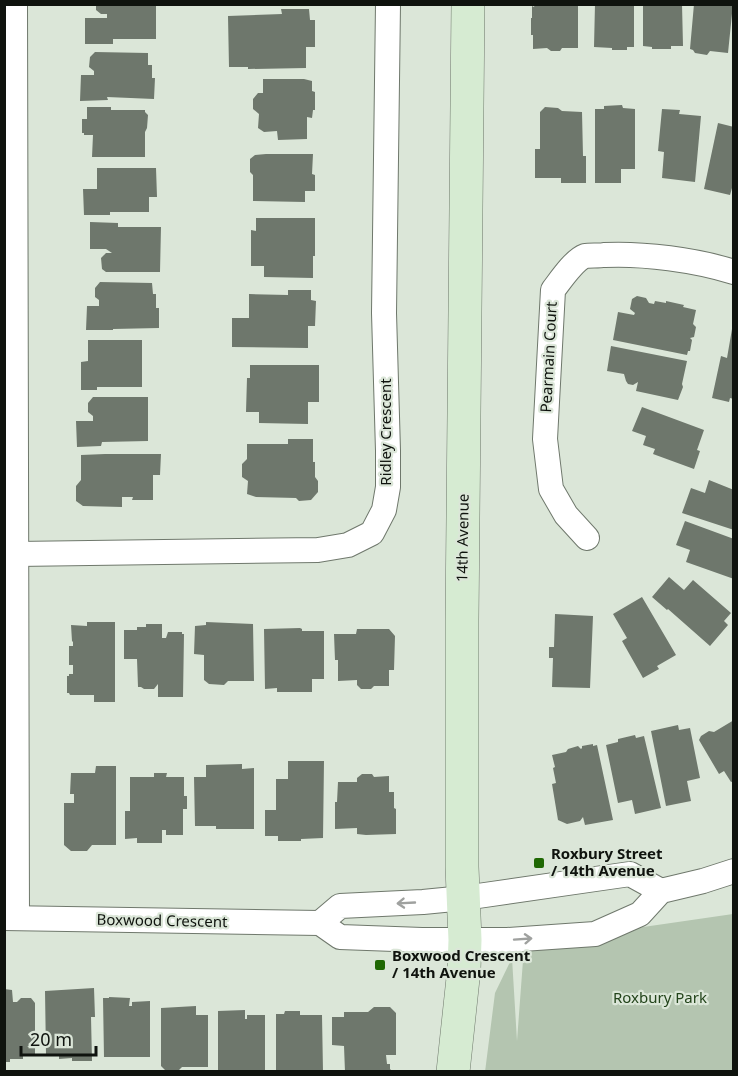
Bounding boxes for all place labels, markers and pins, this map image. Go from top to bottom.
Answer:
place label: Roxbury Street / 14th Avenue [551,843,663,880]
marker: Roxbury Street / 14th Avenue [532,856,546,870]
place label: Boxwood Crescent / 14th Avenue [392,945,531,982]
marker: Boxwood Crescent / 14th Avenue [373,958,387,972]

